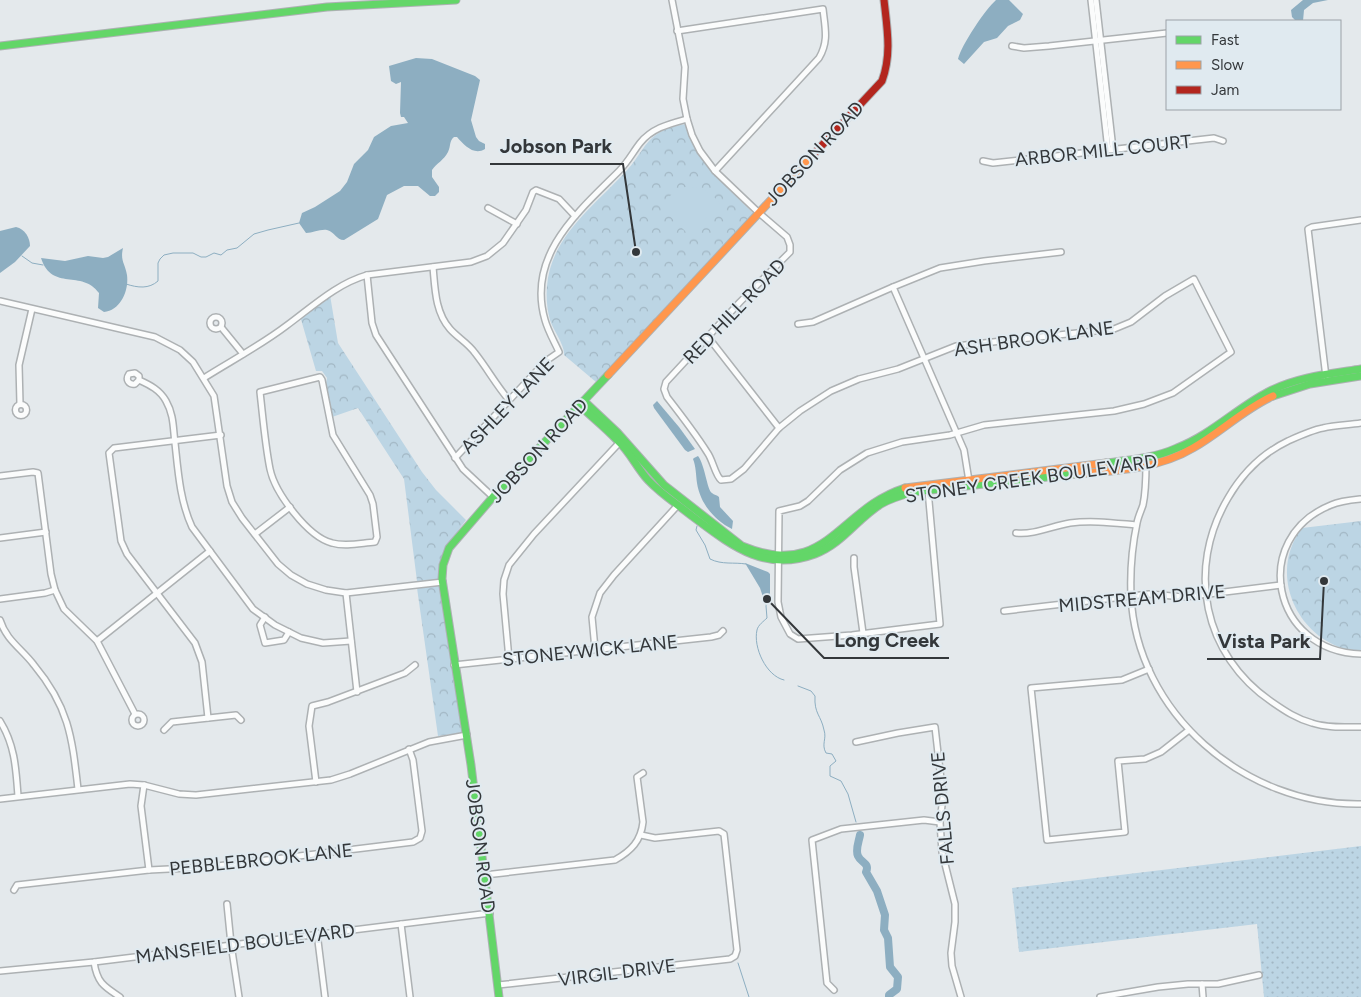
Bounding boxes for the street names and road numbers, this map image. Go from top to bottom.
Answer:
street label: JOBSON ROAD [760,96,869,210]
street label: ARBOR MILL COURT [1014,130,1193,171]
street label: RED HILL ROAD [678,254,790,369]
street label: ASH BROOK LANE [953,316,1116,361]
street label: ASHLEY LANE [456,352,559,458]
street label: JOBSON ROAD [484,393,593,507]
street label: STONEY CREEK BOULEVARD [903,449,1159,508]
street label: MIDSTREAM DRIVE [1057,580,1227,617]
street label: STONEYWICK LANE [501,630,679,671]
street label: FALLS DRIVE [926,750,959,866]
street label: JOBSON ROAD [461,778,500,914]
street label: PEBBLEBROOK LANE [168,838,354,881]
street label: MANSFIELD BOULEVARD [134,919,356,968]
street label: VIRGIL DRIVE [557,954,677,991]

